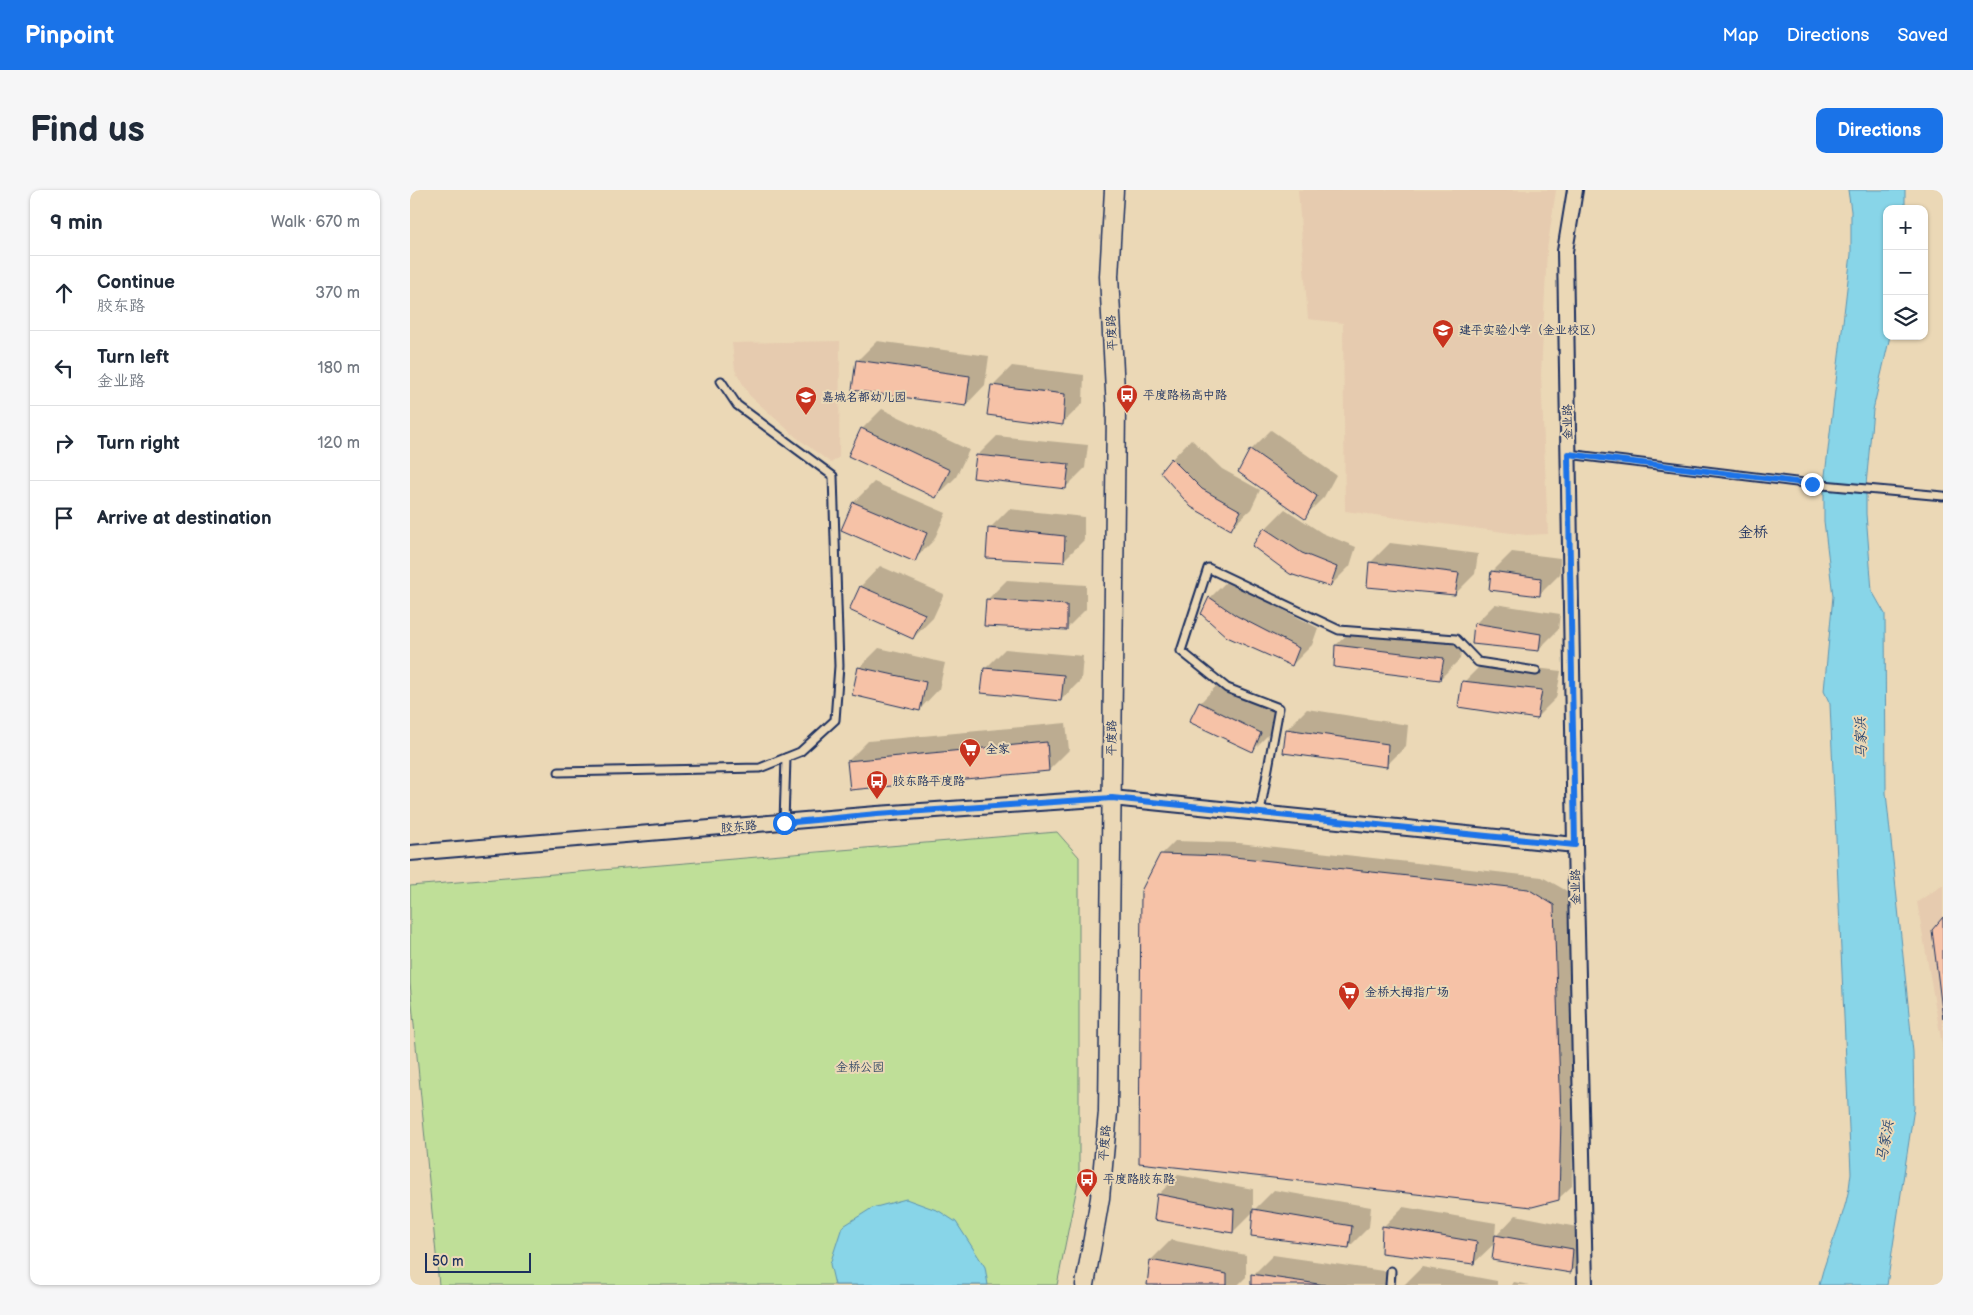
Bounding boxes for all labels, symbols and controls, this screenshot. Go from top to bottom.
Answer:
text: Pinpoint [25,21,114,50]
text: Map [1723,25,1759,46]
text: Directions [1787,25,1869,46]
text: Saved [1897,25,1948,46]
button: Directions [1816,108,1943,153]
text: Find us [30,109,145,152]
map controls [1883,205,1928,340]
button: + [1883,205,1928,250]
text: 9 min [50,210,103,235]
text: Walk · 670 m [271,213,360,232]
button: − [1883,250,1928,295]
text: Continue [97,271,175,294]
icon: ahead [50,279,78,307]
text: 370 m [315,284,360,303]
button: layers [1883,295,1928,340]
text: 胶东路 [97,297,145,316]
street label: 平度路 [1104,315,1120,351]
school or university icon: 建平实验小学（金业校区） [1431,318,1455,349]
place label: 建平实验小学（金业校区） [1459,323,1603,338]
text: Turn left [97,346,169,369]
icon: left [50,354,78,382]
text: 180 m [318,359,360,378]
text: 金业路 [97,372,145,391]
bus stop icon: 平度路杨高中路 [1115,383,1139,414]
school or university icon: 嘉城名都幼儿园 [794,385,818,416]
place label: 平度路杨高中路 [1143,388,1227,403]
place label: 嘉城名都幼儿园 [822,390,906,405]
street label: 金业路 [1560,404,1576,440]
icon: right [50,429,78,457]
text: Turn right [97,432,180,455]
text: 120 m [317,434,360,453]
route end [1801,473,1824,496]
icon: arrive [50,504,78,532]
text: Arrive at destination [97,507,272,530]
district label: 金桥 [1738,523,1768,542]
water label: 马家浜 [1852,716,1870,759]
street label: 平度路 [1104,720,1120,756]
supermarket icon: 全家 [958,737,982,768]
place label: 全家 [986,742,1010,757]
bus stop icon: 胶东路平度路 [865,769,889,800]
place label: 胶东路平度路 [893,774,965,789]
route start [773,812,796,835]
street label: 胶东路 [720,818,758,836]
street label: 金业路 [1568,869,1584,905]
supermarket icon: 金桥大拇指广场 [1337,980,1361,1011]
place label: 金桥大拇指广场 [1365,985,1449,1000]
park label: 金桥公园 [836,1060,884,1075]
water label: 马家浜 [1873,1118,1897,1163]
street label: 平度路 [1096,1124,1114,1162]
bus stop icon: 平度路胶东路 [1075,1167,1099,1198]
place label: 平度路胶东路 [1103,1172,1175,1187]
scale bar [425,1250,531,1273]
text: 50 m [432,1253,464,1270]

